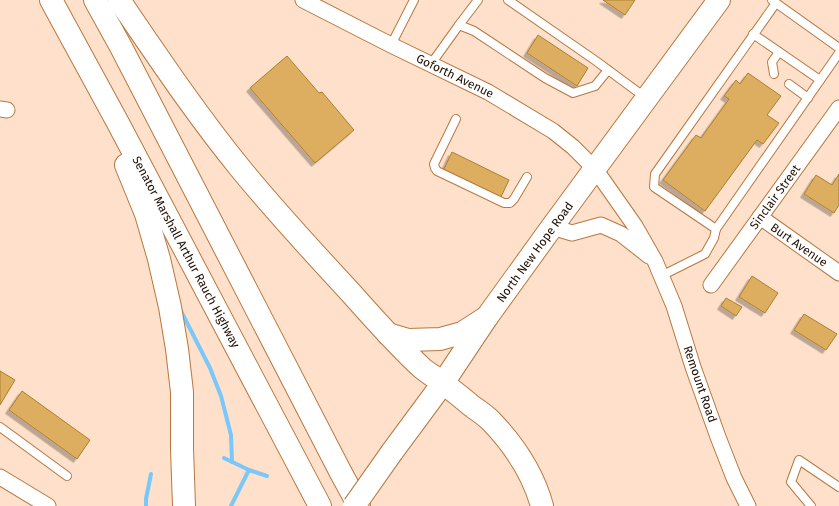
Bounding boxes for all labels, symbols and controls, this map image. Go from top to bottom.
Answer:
street label: Goforth Avenue [414,51,496,101]
street label: Senator Marshall Arthur Rauch Highway [129,154,243,350]
street label: Sinclair Street [747,161,804,232]
street label: North New Hope Road [494,199,576,305]
street label: Burt Avenue [768,220,830,270]
street label: Remount Road [680,344,720,424]

